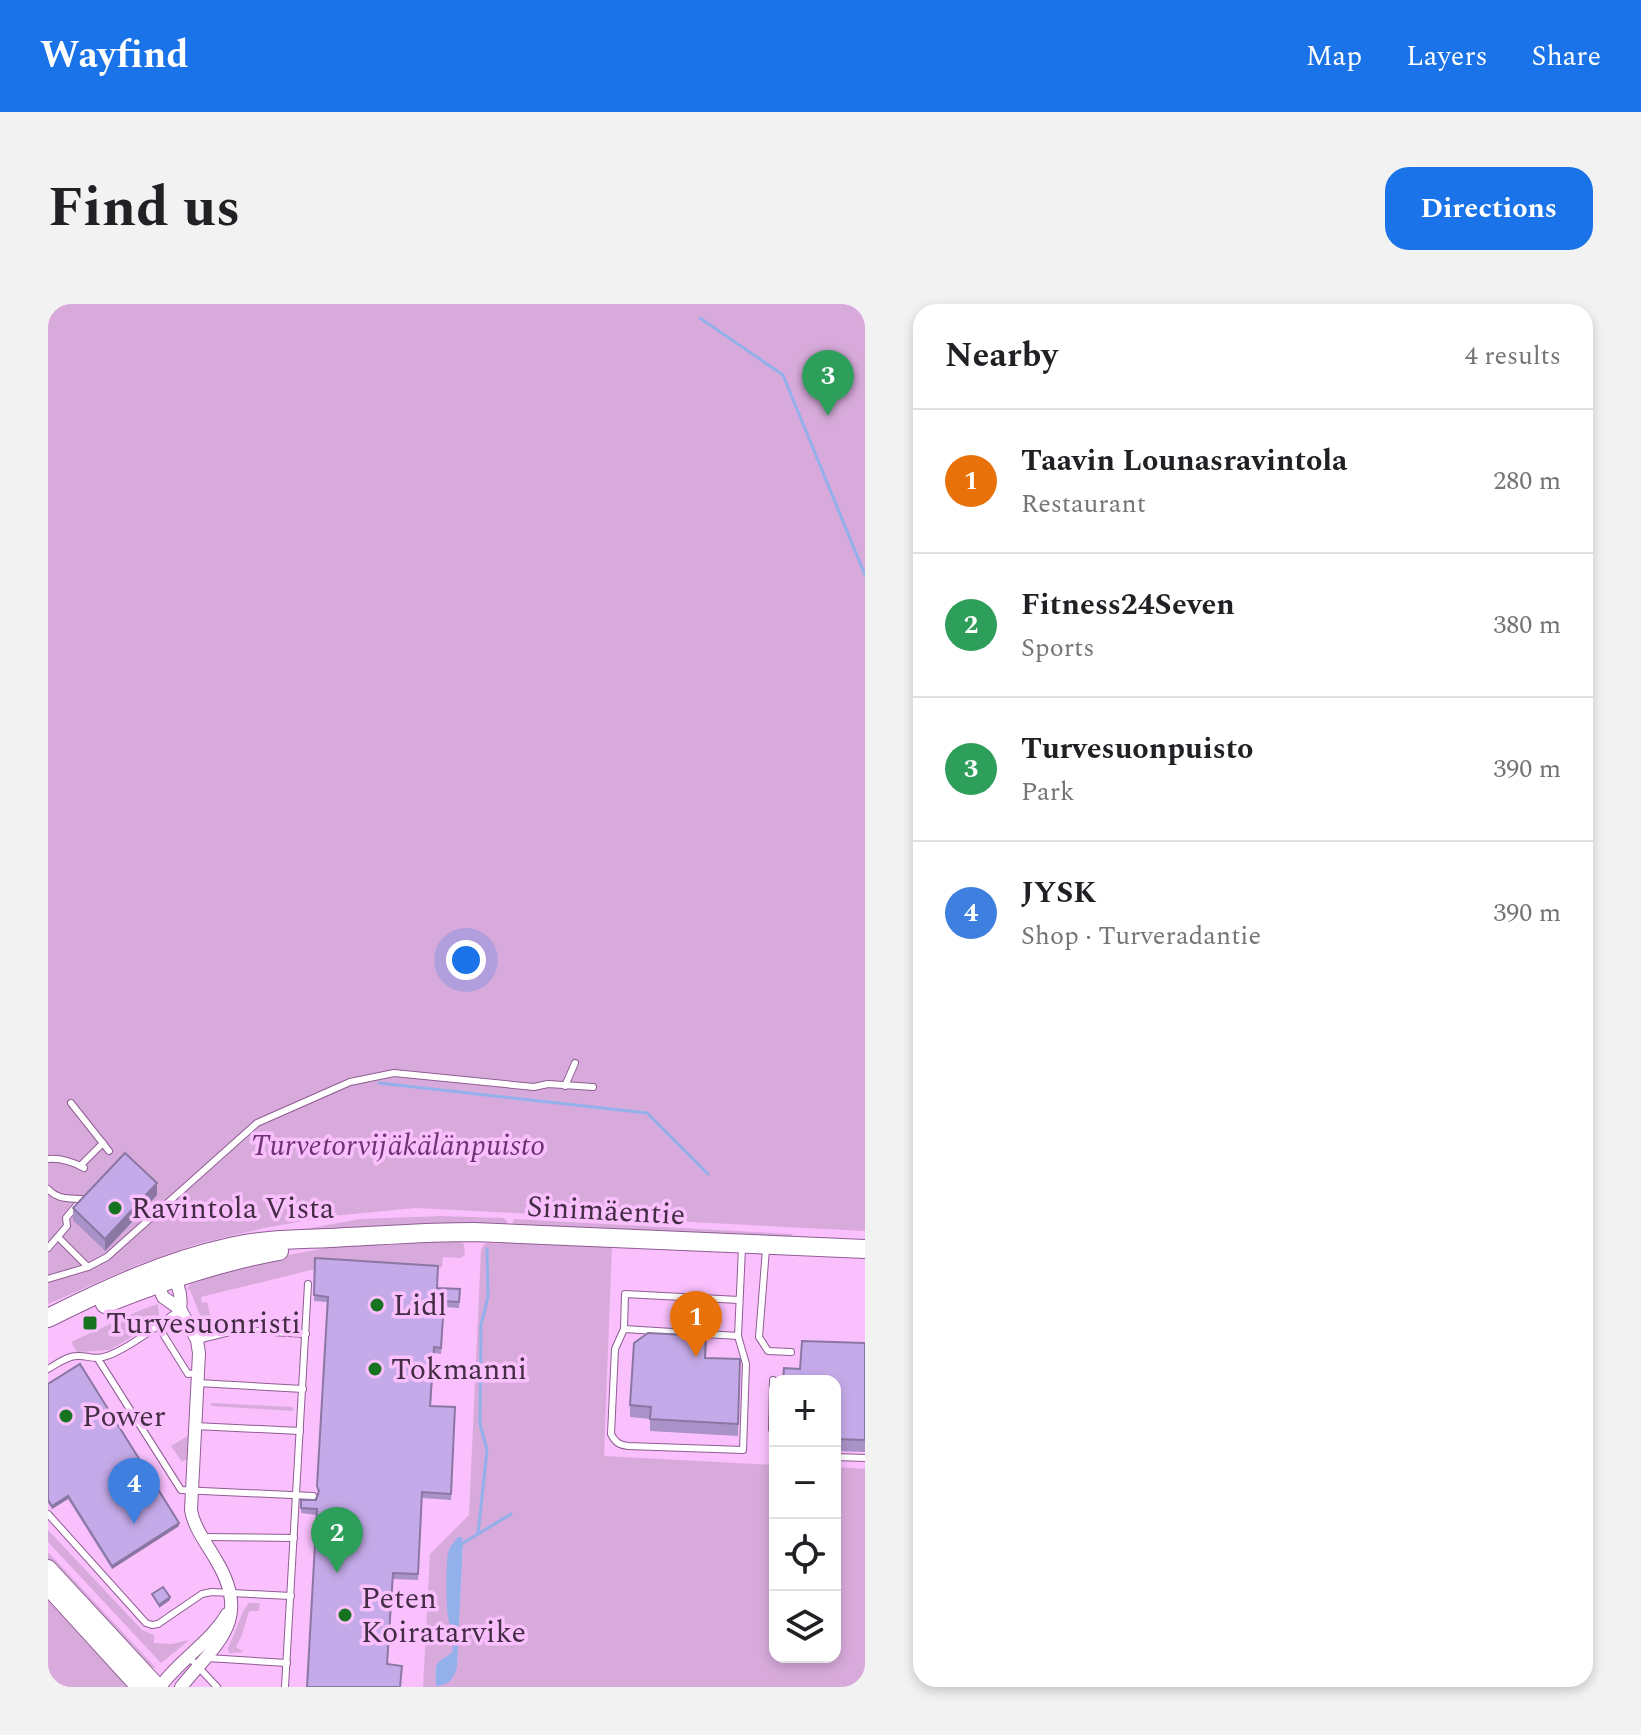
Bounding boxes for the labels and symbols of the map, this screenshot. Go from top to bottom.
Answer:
pin: 3 [802,350,854,416]
your location [446,940,486,980]
park label: Turvetorvijäkälänpuisto [251,1123,545,1169]
street label: Sinimäentie [525,1184,686,1238]
place label: Ravintola Vista [131,1186,335,1232]
marker: Ravintola Vista [106,1199,124,1217]
place label: Lidl [393,1283,447,1329]
pin: 1 [670,1291,722,1357]
marker: Lidl [368,1296,386,1314]
place label: Turvesuonristi [106,1301,301,1347]
marker: Turvesuonristi [81,1314,99,1332]
place label: Tokmanni [391,1347,527,1393]
marker: Tokmanni [366,1360,384,1378]
place label: Power [82,1394,166,1440]
marker: Power [57,1407,75,1425]
pin: 4 [108,1458,160,1524]
pin: 2 [311,1507,363,1573]
place label: Peten Koiratarvike [361,1576,526,1656]
marker: Peten Koiratarvike [336,1606,354,1624]

